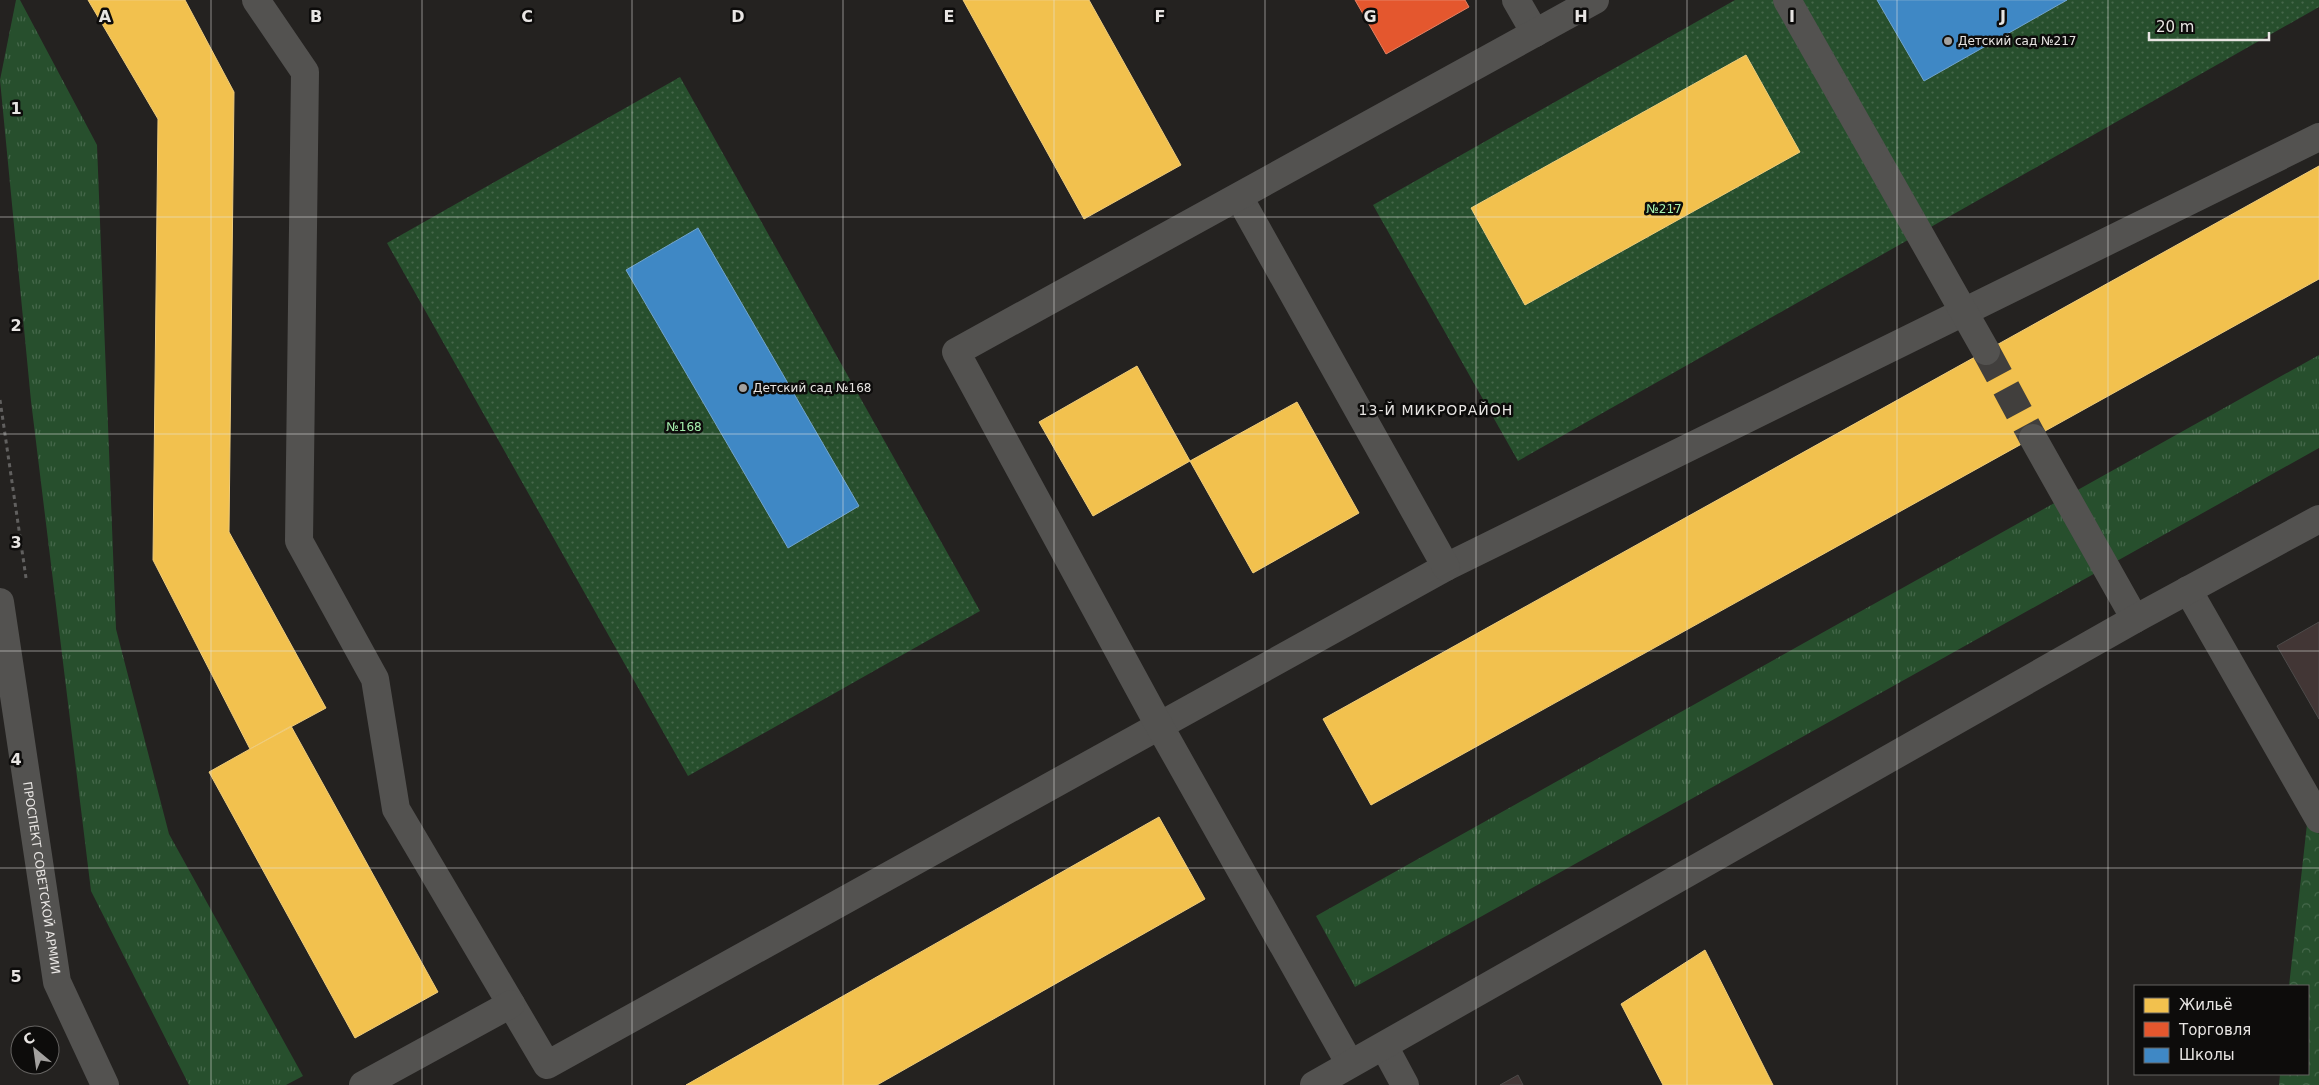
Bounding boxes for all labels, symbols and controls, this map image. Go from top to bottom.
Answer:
text: A [99,7,112,26]
text: B [310,7,322,26]
text: C [521,7,533,26]
text: D [731,7,745,26]
text: E [944,7,954,26]
text: F [1155,7,1165,26]
text: G [1363,7,1377,26]
text: H [1574,7,1588,26]
text: I [1789,7,1795,26]
text: J [1999,7,2006,26]
scale bar [2149,10,2269,42]
text: 20 m [2156,18,2194,36]
place label: Детский сад №217 [1958,34,2076,48]
marker: Детский сад №217 [1942,35,1954,47]
text: 1 [10,99,22,118]
park label: №217 [1646,202,1682,216]
text: 2 [10,316,22,335]
place label: Детский сад №168 [753,381,871,395]
marker: Детский сад №168 [737,382,749,394]
district label: 13-Й МИКРОРАЙОН [1359,401,1513,418]
park label: №168 [666,420,702,434]
text: 3 [10,533,22,552]
text: 4 [10,750,22,769]
street label: ПРОСПЕКТ СОВЕТСКОЙ АРМИИ [20,781,63,975]
text: 5 [10,967,22,986]
legend [2134,985,2309,1075]
text: Жильё [2179,996,2233,1014]
text: Торговля [2178,1021,2251,1039]
north arrow [10,1025,60,1075]
text: С [20,1029,37,1048]
text: Школы [2179,1046,2235,1064]

